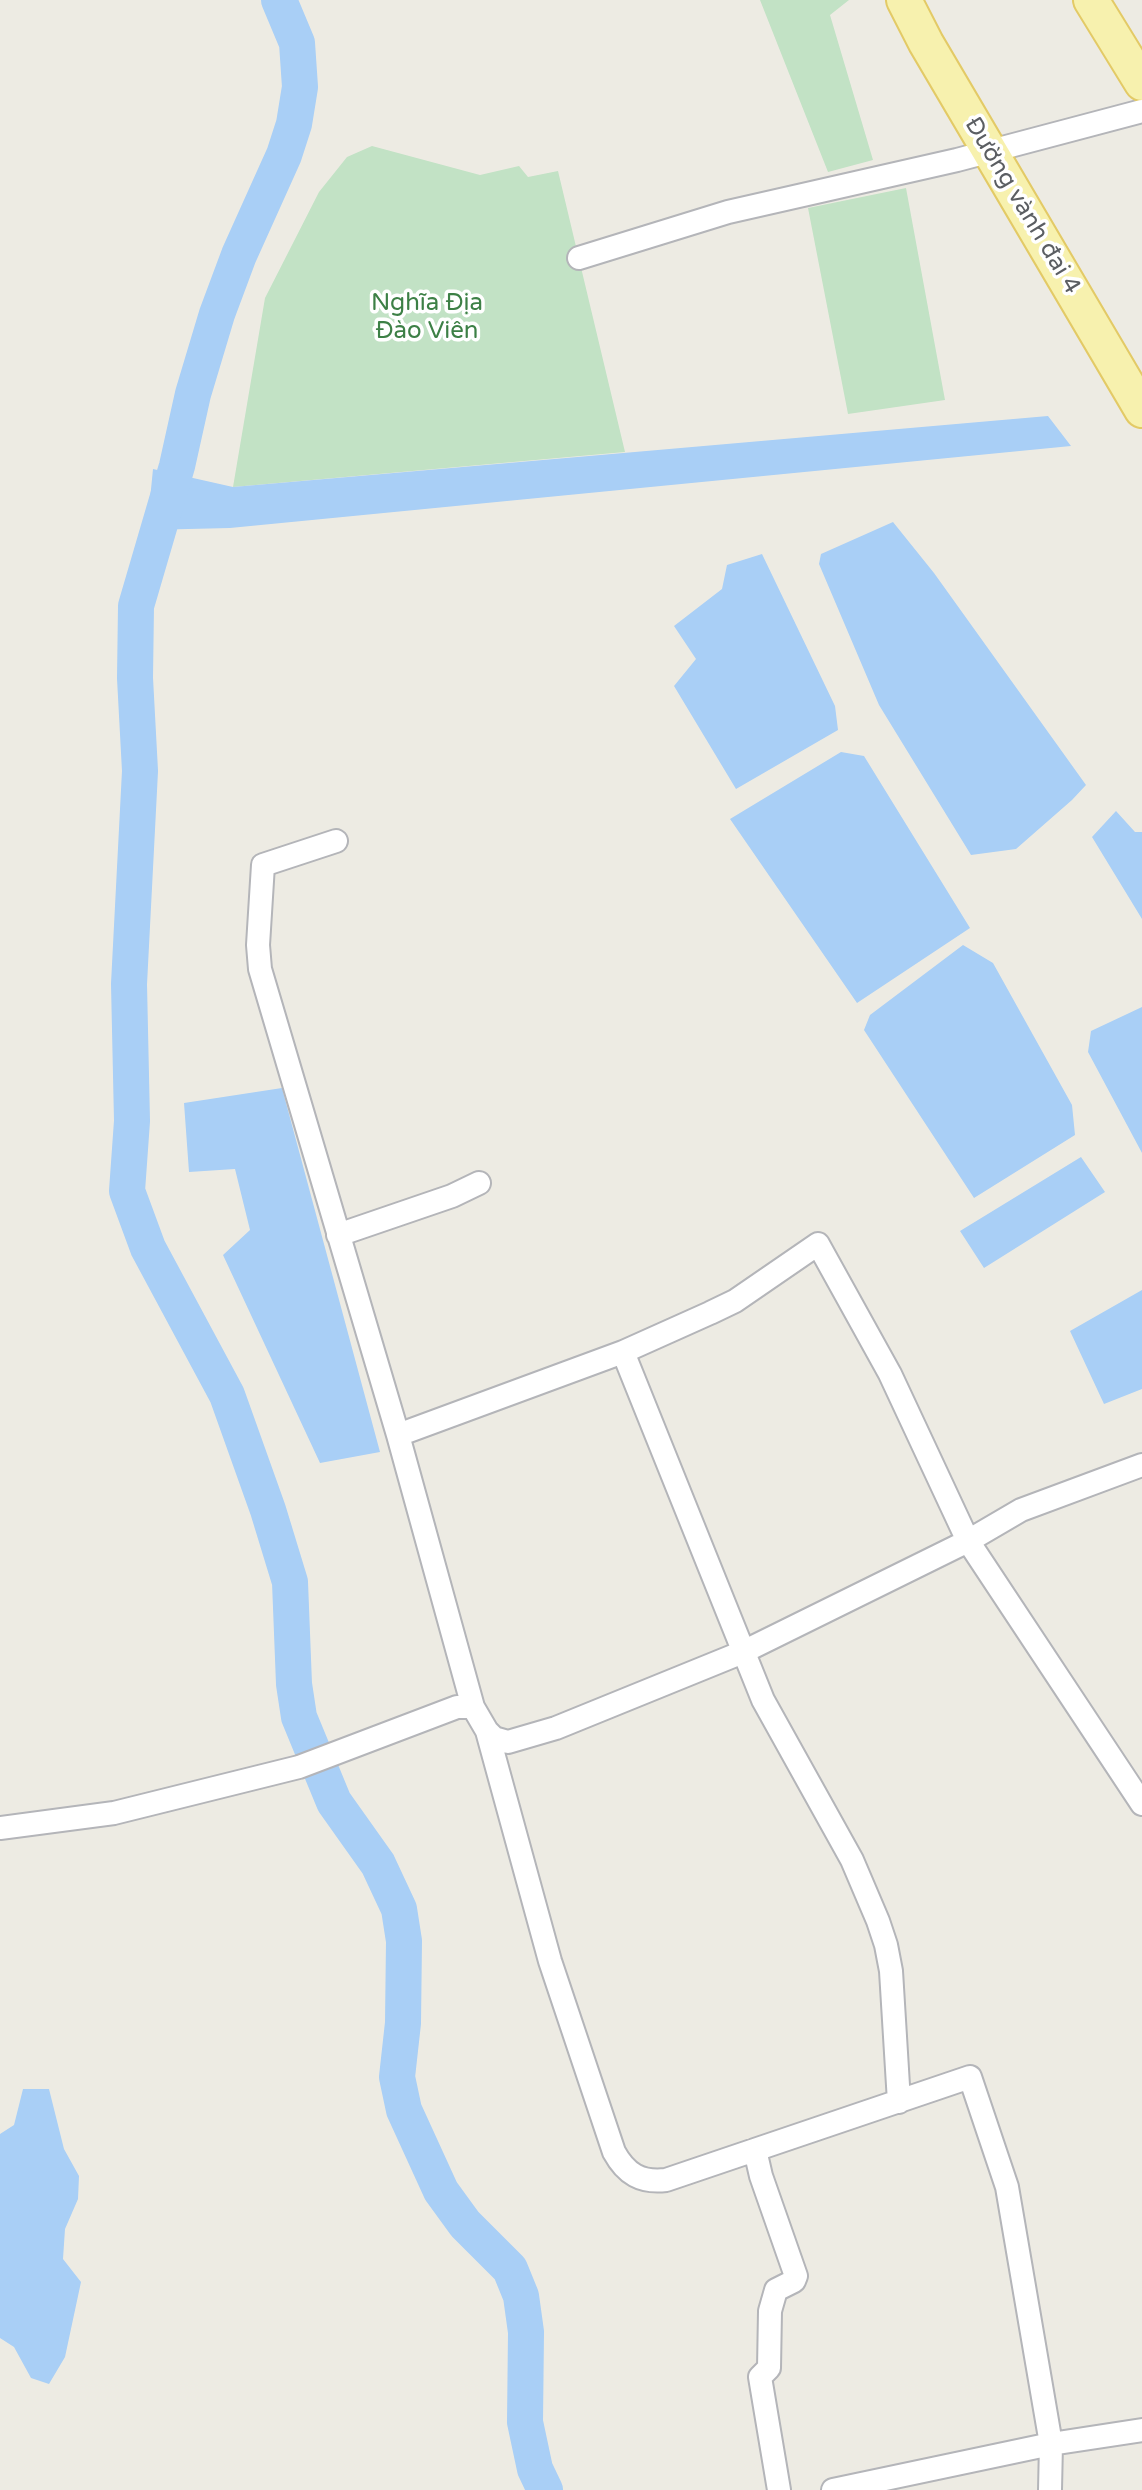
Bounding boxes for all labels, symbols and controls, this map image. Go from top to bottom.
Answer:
street label: Đường vành đai 4 [958,112,1086,300]
park label: Nghĩa Địa Đào Viên [371,290,483,346]

